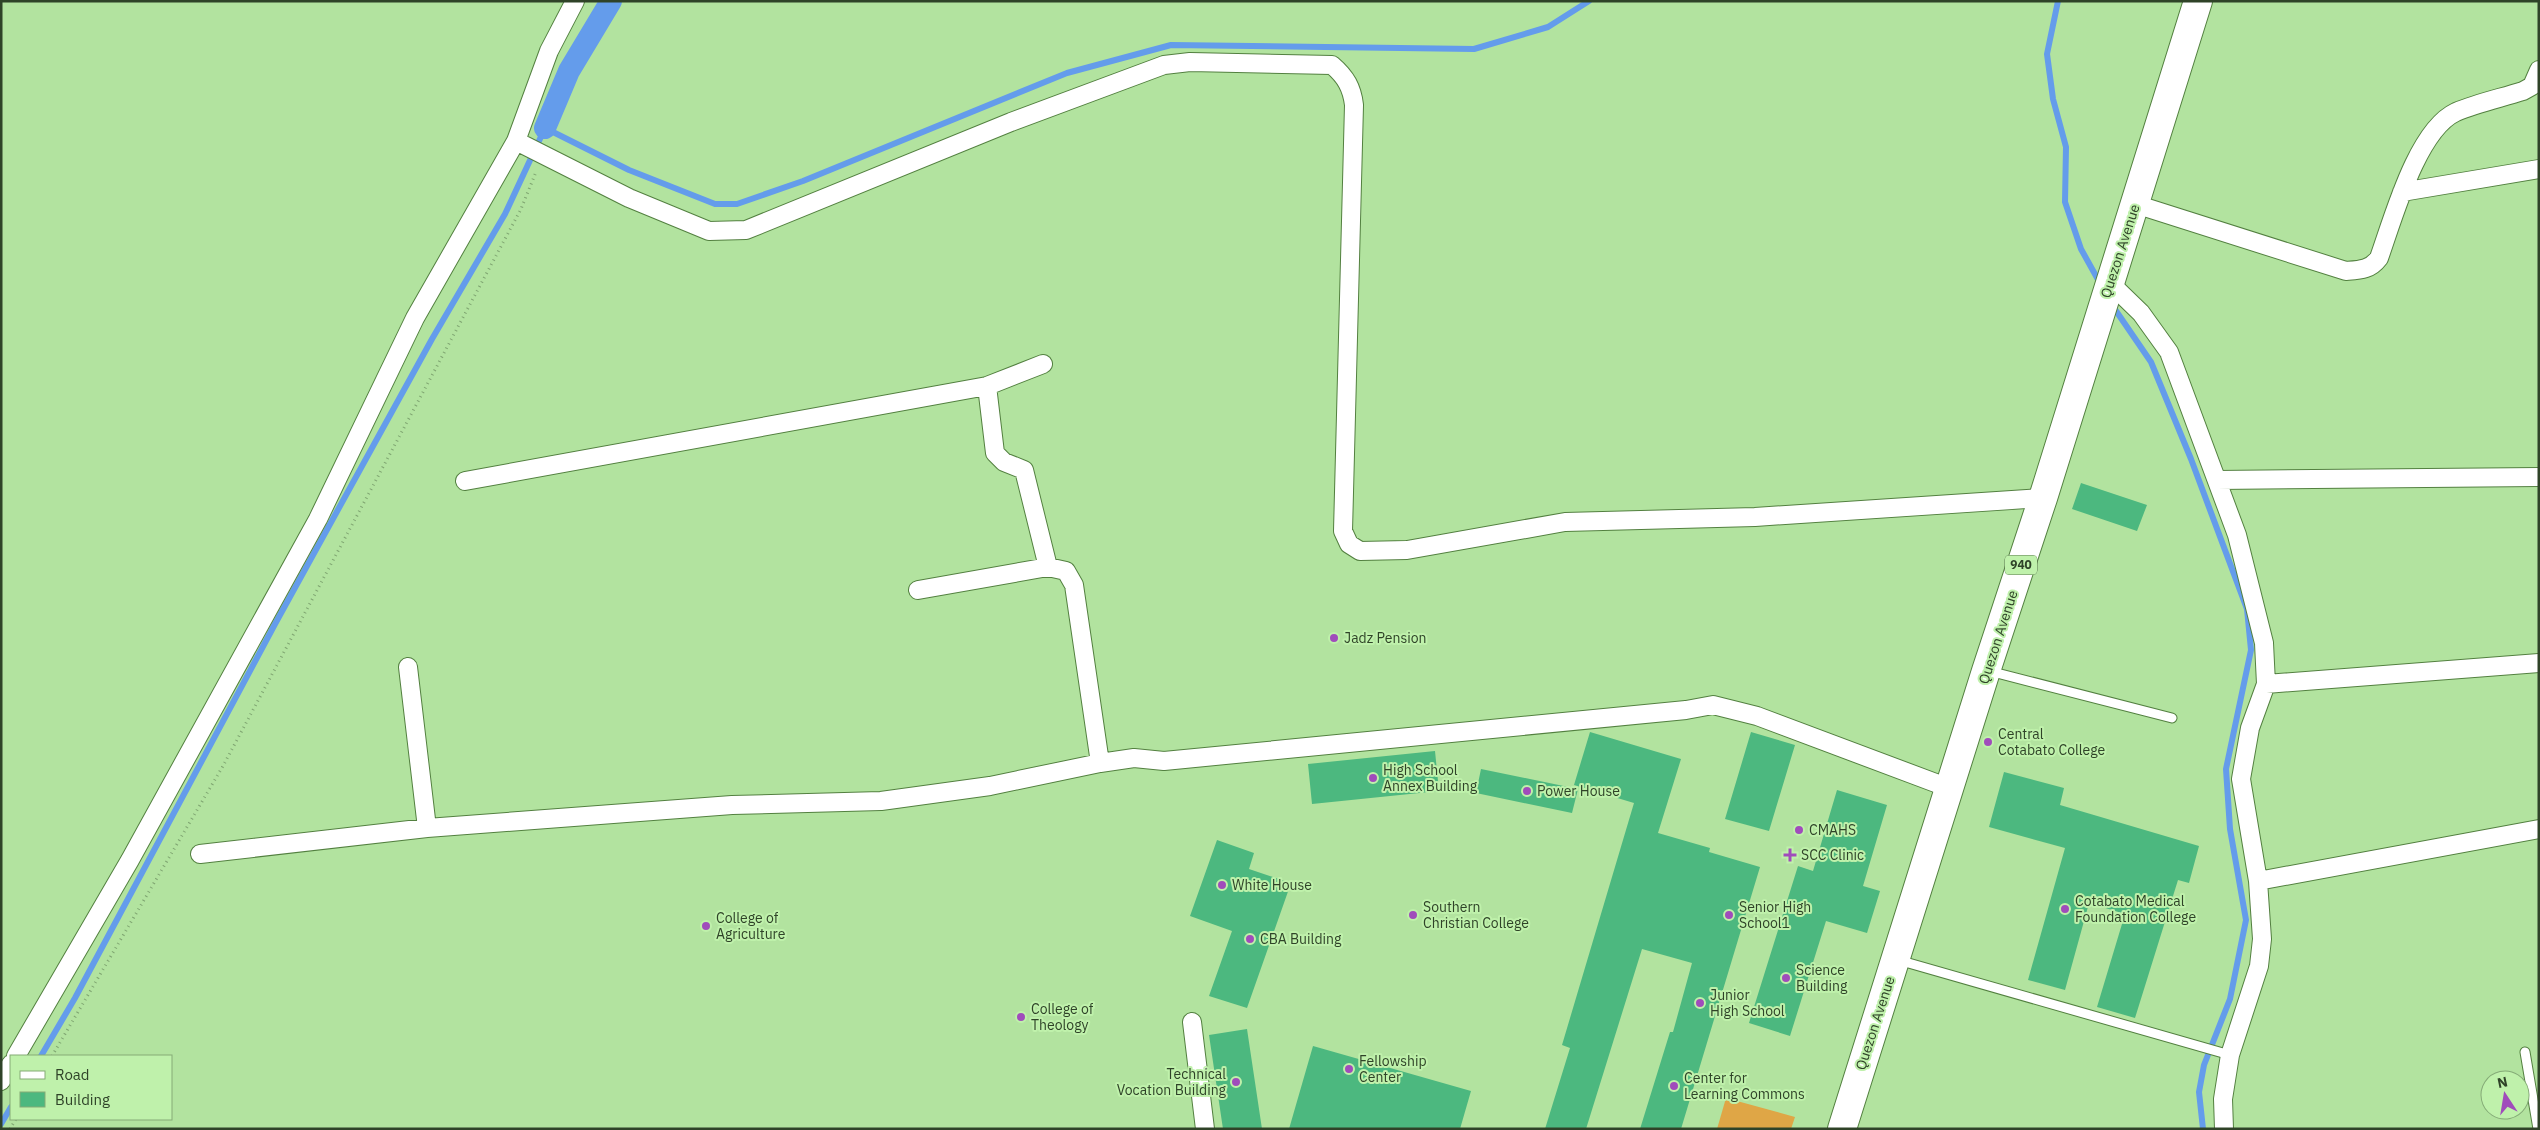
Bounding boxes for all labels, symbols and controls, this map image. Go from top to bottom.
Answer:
street label: Quezon Avenue [2096,201,2144,300]
road number: 940 [2005,556,2037,574]
street label: Quezon Avenue [1974,587,2022,686]
place label: Jadz Pension [1344,629,1427,647]
marker: Jadz Pension [1328,632,1340,644]
place label: Central Cotabato College [1998,725,2106,759]
marker: Central Cotabato College [1982,736,1994,748]
place label: High School Annex Building [1383,761,1478,795]
marker: High School Annex Building [1367,772,1379,784]
place label: Power House [1537,782,1620,800]
marker: Power House [1521,785,1533,797]
place label: CMAHS [1809,821,1856,839]
marker: CMAHS [1793,824,1805,836]
place label: SCC Clinic [1801,846,1864,864]
marker: SCC Clinic [1783,848,1797,862]
place label: White House [1232,876,1312,894]
marker: White House [1216,879,1228,891]
place label: Cotabato Medical Foundation College [2075,892,2196,926]
place label: Southern Christian College [1423,898,1529,932]
place label: Senior High School1 [1739,898,1811,932]
marker: Cotabato Medical Foundation College [2059,903,2071,915]
place label: College of Agriculture [716,909,786,943]
marker: Southern Christian College [1407,909,1419,921]
marker: Senior High School1 [1723,909,1735,921]
marker: College of Agriculture [700,920,712,932]
place label: CBA Building [1260,930,1342,948]
marker: CBA Building [1244,933,1256,945]
place label: Science Building [1796,961,1848,995]
marker: Science Building [1780,972,1792,984]
street label: Quezon Avenue [1851,973,1899,1072]
place label: Junior High School [1710,986,1785,1020]
marker: Junior High School [1694,997,1706,1009]
place label: College of Theology [1031,1000,1094,1034]
marker: College of Theology [1015,1011,1027,1023]
place label: Fellowship Center [1359,1052,1427,1086]
legend [10,1055,172,1120]
marker: Fellowship Center [1343,1063,1355,1075]
text: Road [55,1065,90,1084]
place label: Technical Vocation Building [1117,1065,1227,1099]
place label: Center for Learning Commons [1684,1069,1805,1103]
north arrow [2480,1070,2530,1120]
text: N [2495,1072,2509,1092]
marker: Technical Vocation Building [1230,1076,1242,1088]
marker: Center for Learning Commons [1668,1080,1680,1092]
text: Building [55,1090,110,1109]

